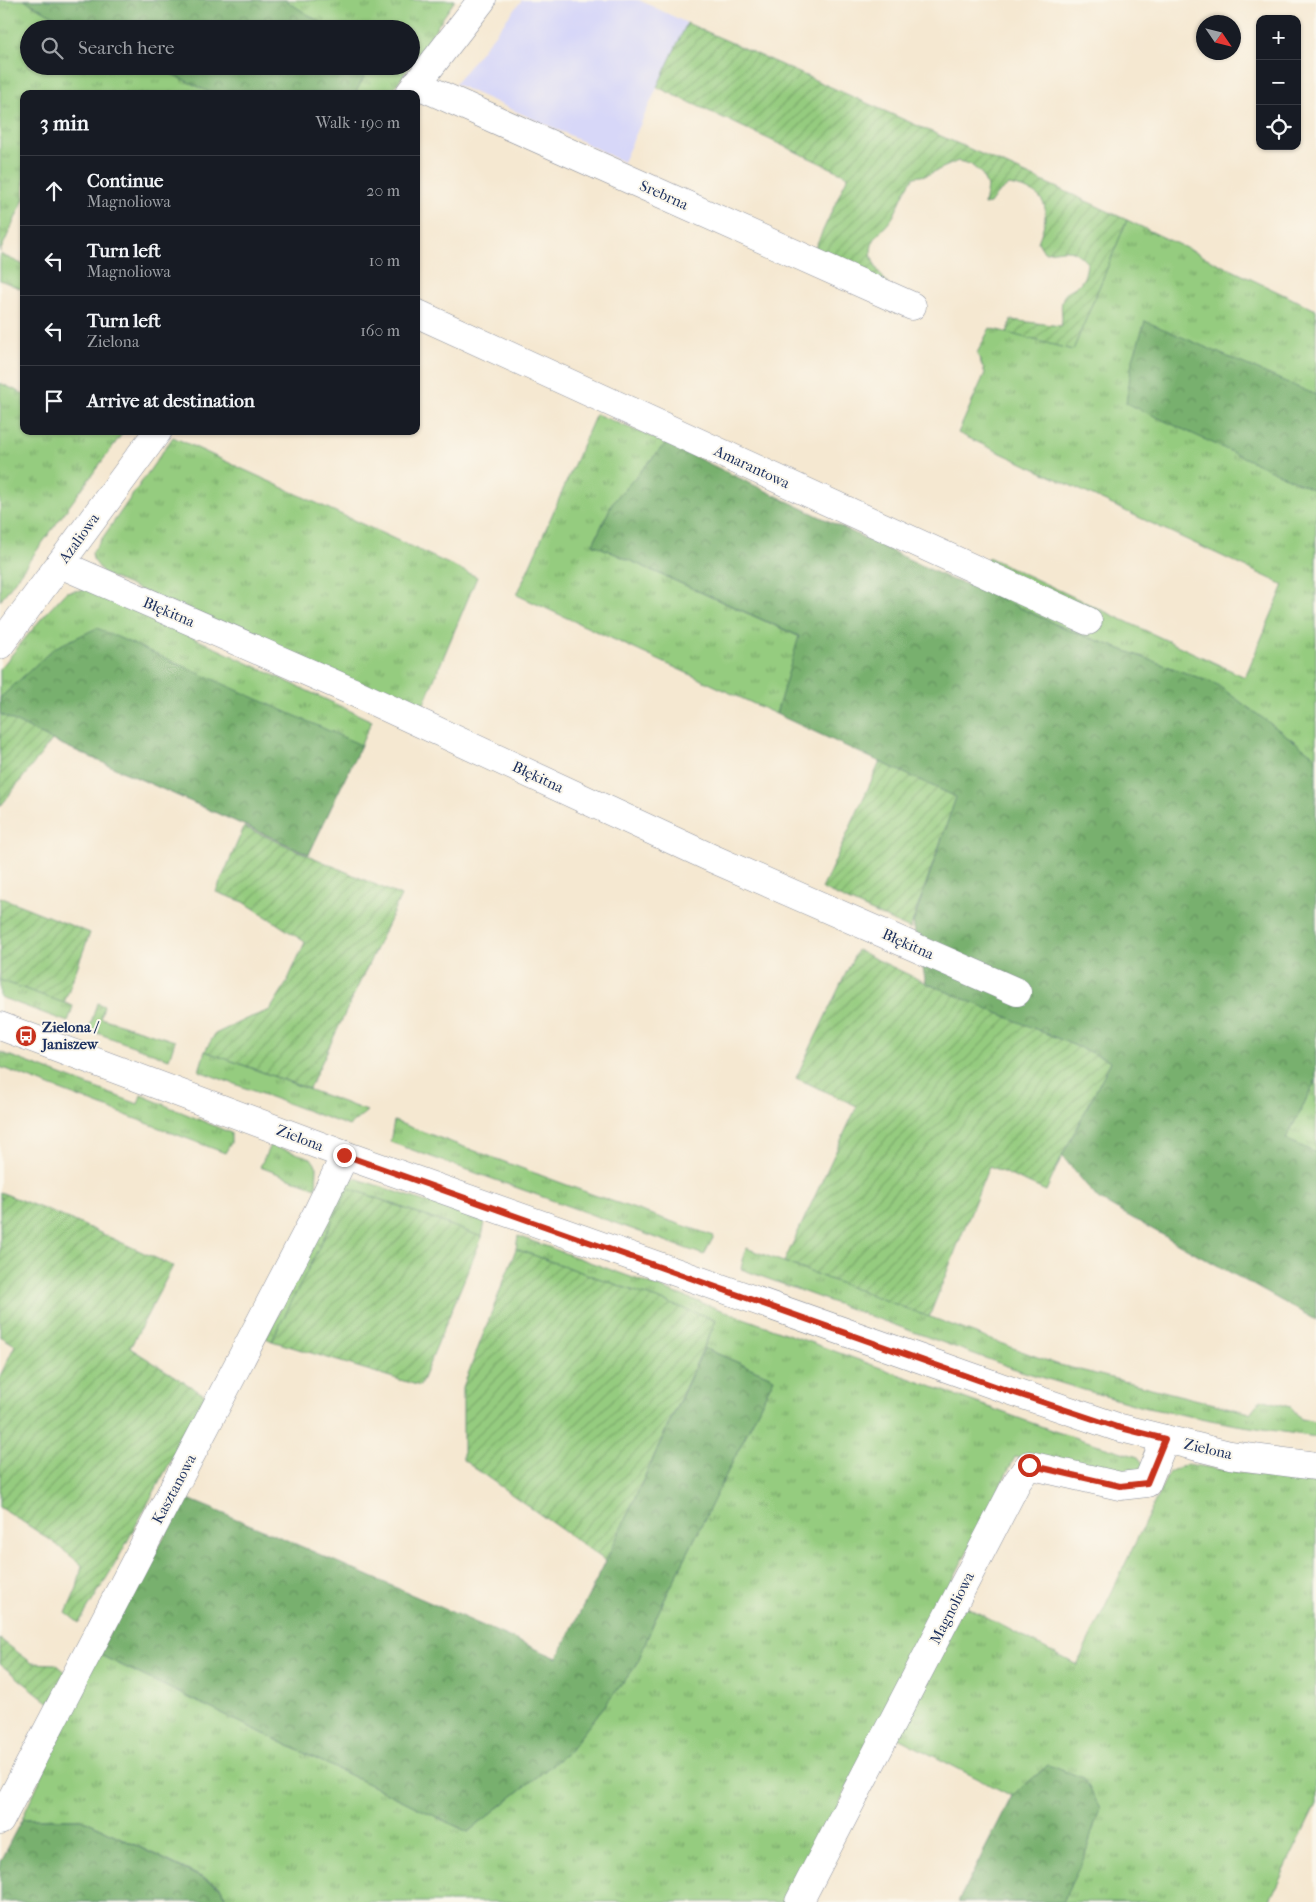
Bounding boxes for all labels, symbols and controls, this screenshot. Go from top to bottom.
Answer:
north arrow [1196,15,1241,60]
map controls [1256,15,1301,150]
button: + [1256,15,1301,60]
search box [20,20,420,75]
icon: search [38,34,66,62]
text: Search here [78,37,174,59]
button: − [1256,60,1301,105]
button: locate [1256,105,1301,150]
text: 3 min [40,111,89,135]
text: Walk · 190 m [316,113,400,132]
text: Continue [87,170,163,192]
street label: Srebrna [637,176,692,214]
icon: ahead [40,177,68,205]
text: 20 m [366,181,400,200]
text: Magnoliowa [87,192,171,211]
text: Turn left [87,240,161,262]
icon: left [40,247,68,275]
text: 10 m [369,251,400,270]
text: Magnoliowa [87,262,171,281]
text: Turn left [87,310,161,332]
icon: left [40,317,68,345]
text: 160 m [360,321,400,340]
text: Zielona [87,332,139,351]
icon: arrive [40,387,68,415]
text: Arrive at destination [87,390,255,412]
street label: Amarantowa [710,441,794,493]
street label: Azaliowa [54,509,104,567]
street label: Błękitna [141,593,198,631]
street label: Błękitna [510,757,567,797]
street label: Błękitna [880,925,937,964]
place label: Zielona / Janiszew [40,1018,100,1053]
bus stop icon: Zielona / Janiszew [14,1024,38,1048]
street label: Zielona [274,1121,327,1156]
route end [333,1144,356,1167]
street label: Zielona [1182,1435,1235,1464]
street label: Kasztanowa [148,1450,200,1527]
route start [1018,1454,1041,1477]
street label: Magnoliowa [926,1568,978,1647]

